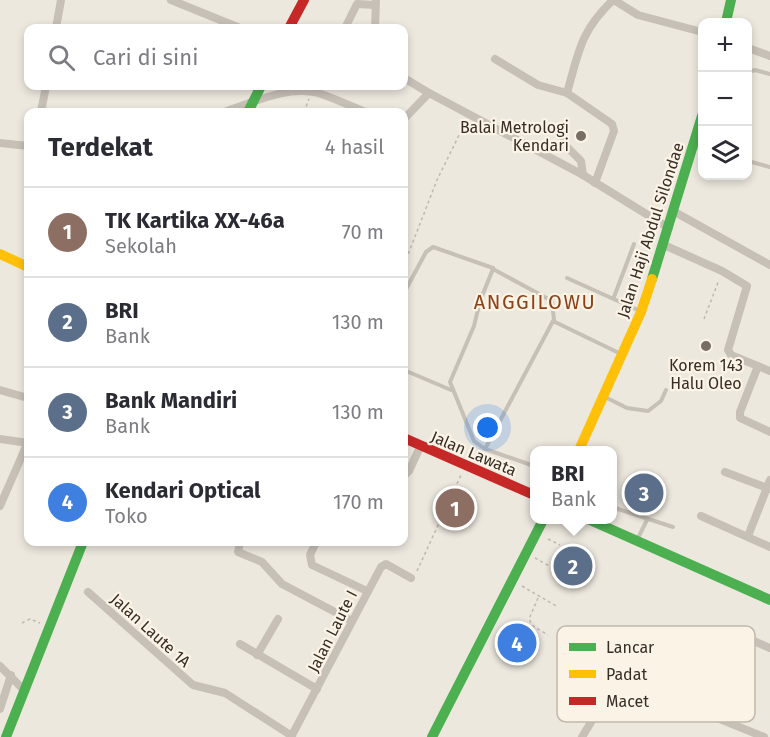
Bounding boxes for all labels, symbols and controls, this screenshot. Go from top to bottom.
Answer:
map controls [698,18,752,180]
button: + [698,18,752,72]
search box [24,24,408,90]
icon: search [45,41,78,74]
text: Cari di sini [93,44,198,71]
button: − [698,72,752,126]
place label: Balai Metrologi Kendari [460,118,569,155]
button: layers [698,126,752,180]
marker: Balai Metrologi Kendari [574,129,588,143]
text: Terdekat [48,132,153,163]
text: 4 hasil [325,135,384,159]
street label: Jalan Haji Abdul Silondae [613,140,688,320]
text: TK Kartika XX-46a [105,207,285,234]
text: 1 [63,220,72,244]
text: 70 m [342,220,384,244]
text: Sekolah [105,234,177,258]
district label: ANGGILOWU [474,290,596,314]
text: BRI [105,297,139,324]
text: 2 [62,310,73,334]
text: 130 m [332,310,384,334]
text: Bank [105,324,150,348]
marker: Korem 143 Halu Oleo [699,339,713,353]
place label: Korem 143 Halu Oleo [669,356,743,393]
text: Bank Mandiri [105,387,237,414]
text: 3 [62,400,73,424]
text: 130 m [332,400,384,424]
your location [473,413,502,442]
text: Bank [105,414,150,438]
street label: Jalan Lawata [428,427,519,480]
popup [530,446,617,524]
text: BRI [551,460,585,487]
pin: 3 [624,470,664,516]
text: Kendari Optical [105,477,261,504]
pin: 1 [436,486,474,530]
text: Bank [551,487,596,511]
text: 4 [62,490,73,514]
text: 170 m [333,490,384,514]
text: Toko [105,504,148,528]
pin: 2 [554,544,592,588]
street label: Jalan Laute I [304,587,361,675]
street label: Jalan Laute 1A [107,590,195,672]
pin: 4 [498,620,536,666]
legend [557,626,755,722]
text: Lancar [606,638,655,657]
text: Padat [606,665,647,684]
text: Macet [606,692,649,711]

